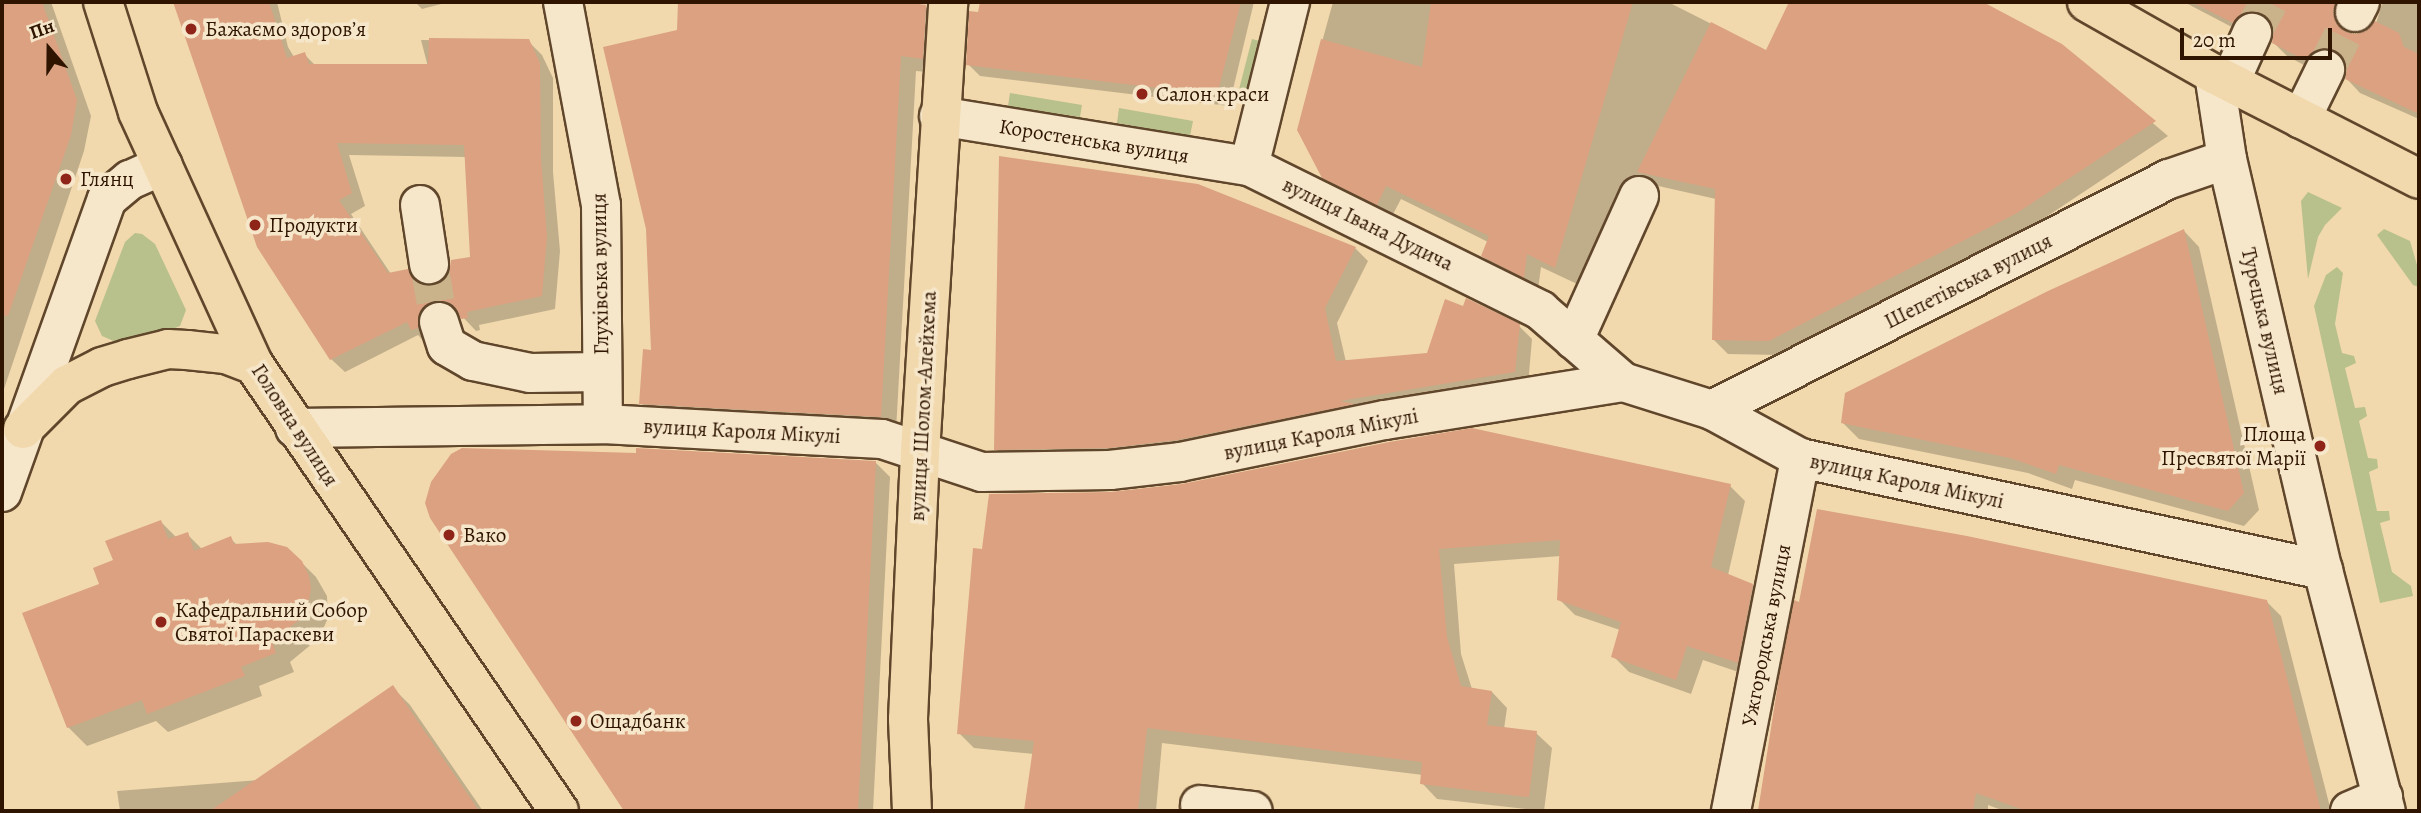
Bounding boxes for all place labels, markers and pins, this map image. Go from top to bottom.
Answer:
place label: Бажаємо здоровʼя [205,16,366,42]
marker: Бажаємо здоровʼя [183,21,199,37]
place label: Салон краси [1156,81,1269,107]
marker: Салон краси [1134,86,1150,102]
place label: Глянц [80,166,134,192]
marker: Глянц [58,171,74,187]
place label: Продукти [269,212,358,238]
marker: Продукти [247,217,263,233]
place label: Площа Пресвятої Марії [2161,421,2306,471]
marker: Площа Пресвятої Марії [2312,438,2328,454]
place label: Вако [463,522,506,548]
marker: Вако [441,527,457,543]
place label: Кафедральний Собор Святої Параскеви [175,597,368,647]
marker: Кафедральний Собор Святої Параскеви [153,614,169,630]
place label: Ощадбанк [590,708,686,734]
marker: Ощадбанк [568,713,584,729]

